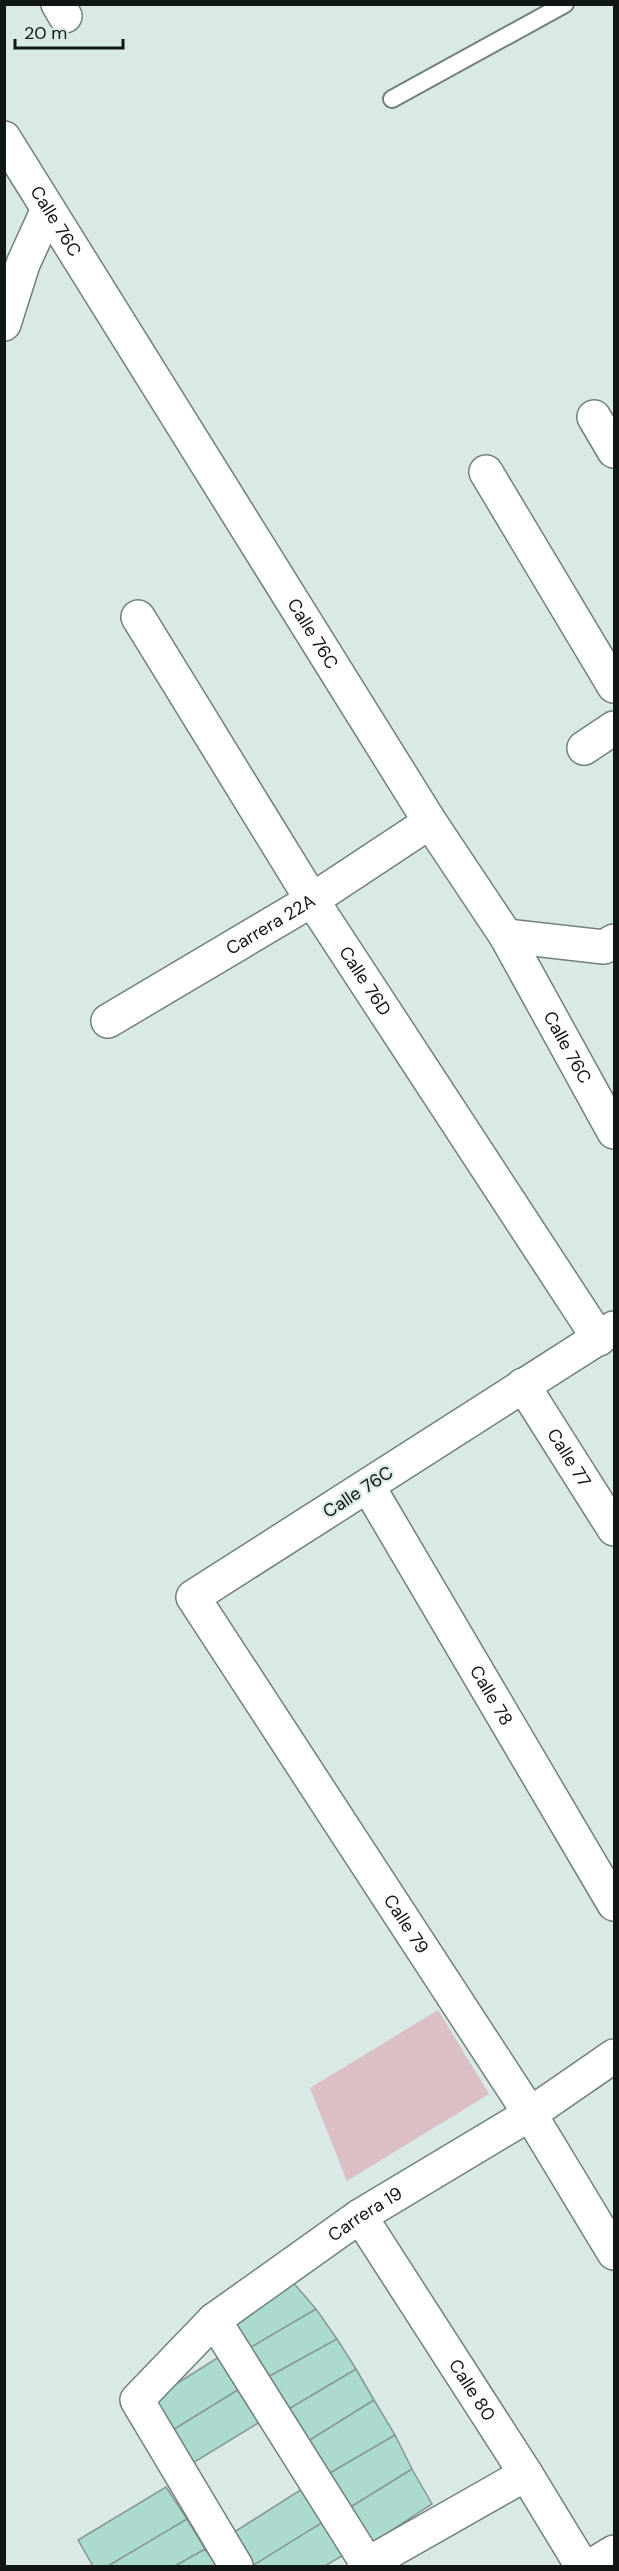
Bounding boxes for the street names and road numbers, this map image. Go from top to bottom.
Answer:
street label: Calle 76C [25,181,87,261]
street label: Calle 76C [282,594,344,674]
street label: Carrera 22A [221,889,320,960]
street label: Calle 76D [333,942,397,1020]
street label: Calle 76C [538,1007,597,1088]
street label: Calle 77 [541,1424,596,1492]
street label: Calle 76C [318,1460,398,1524]
street label: Calle 78 [464,1661,518,1730]
street label: Calle 79 [378,1890,434,1958]
street label: Carrera 19 [323,2181,407,2247]
street label: Calle 80 [443,2355,501,2426]

